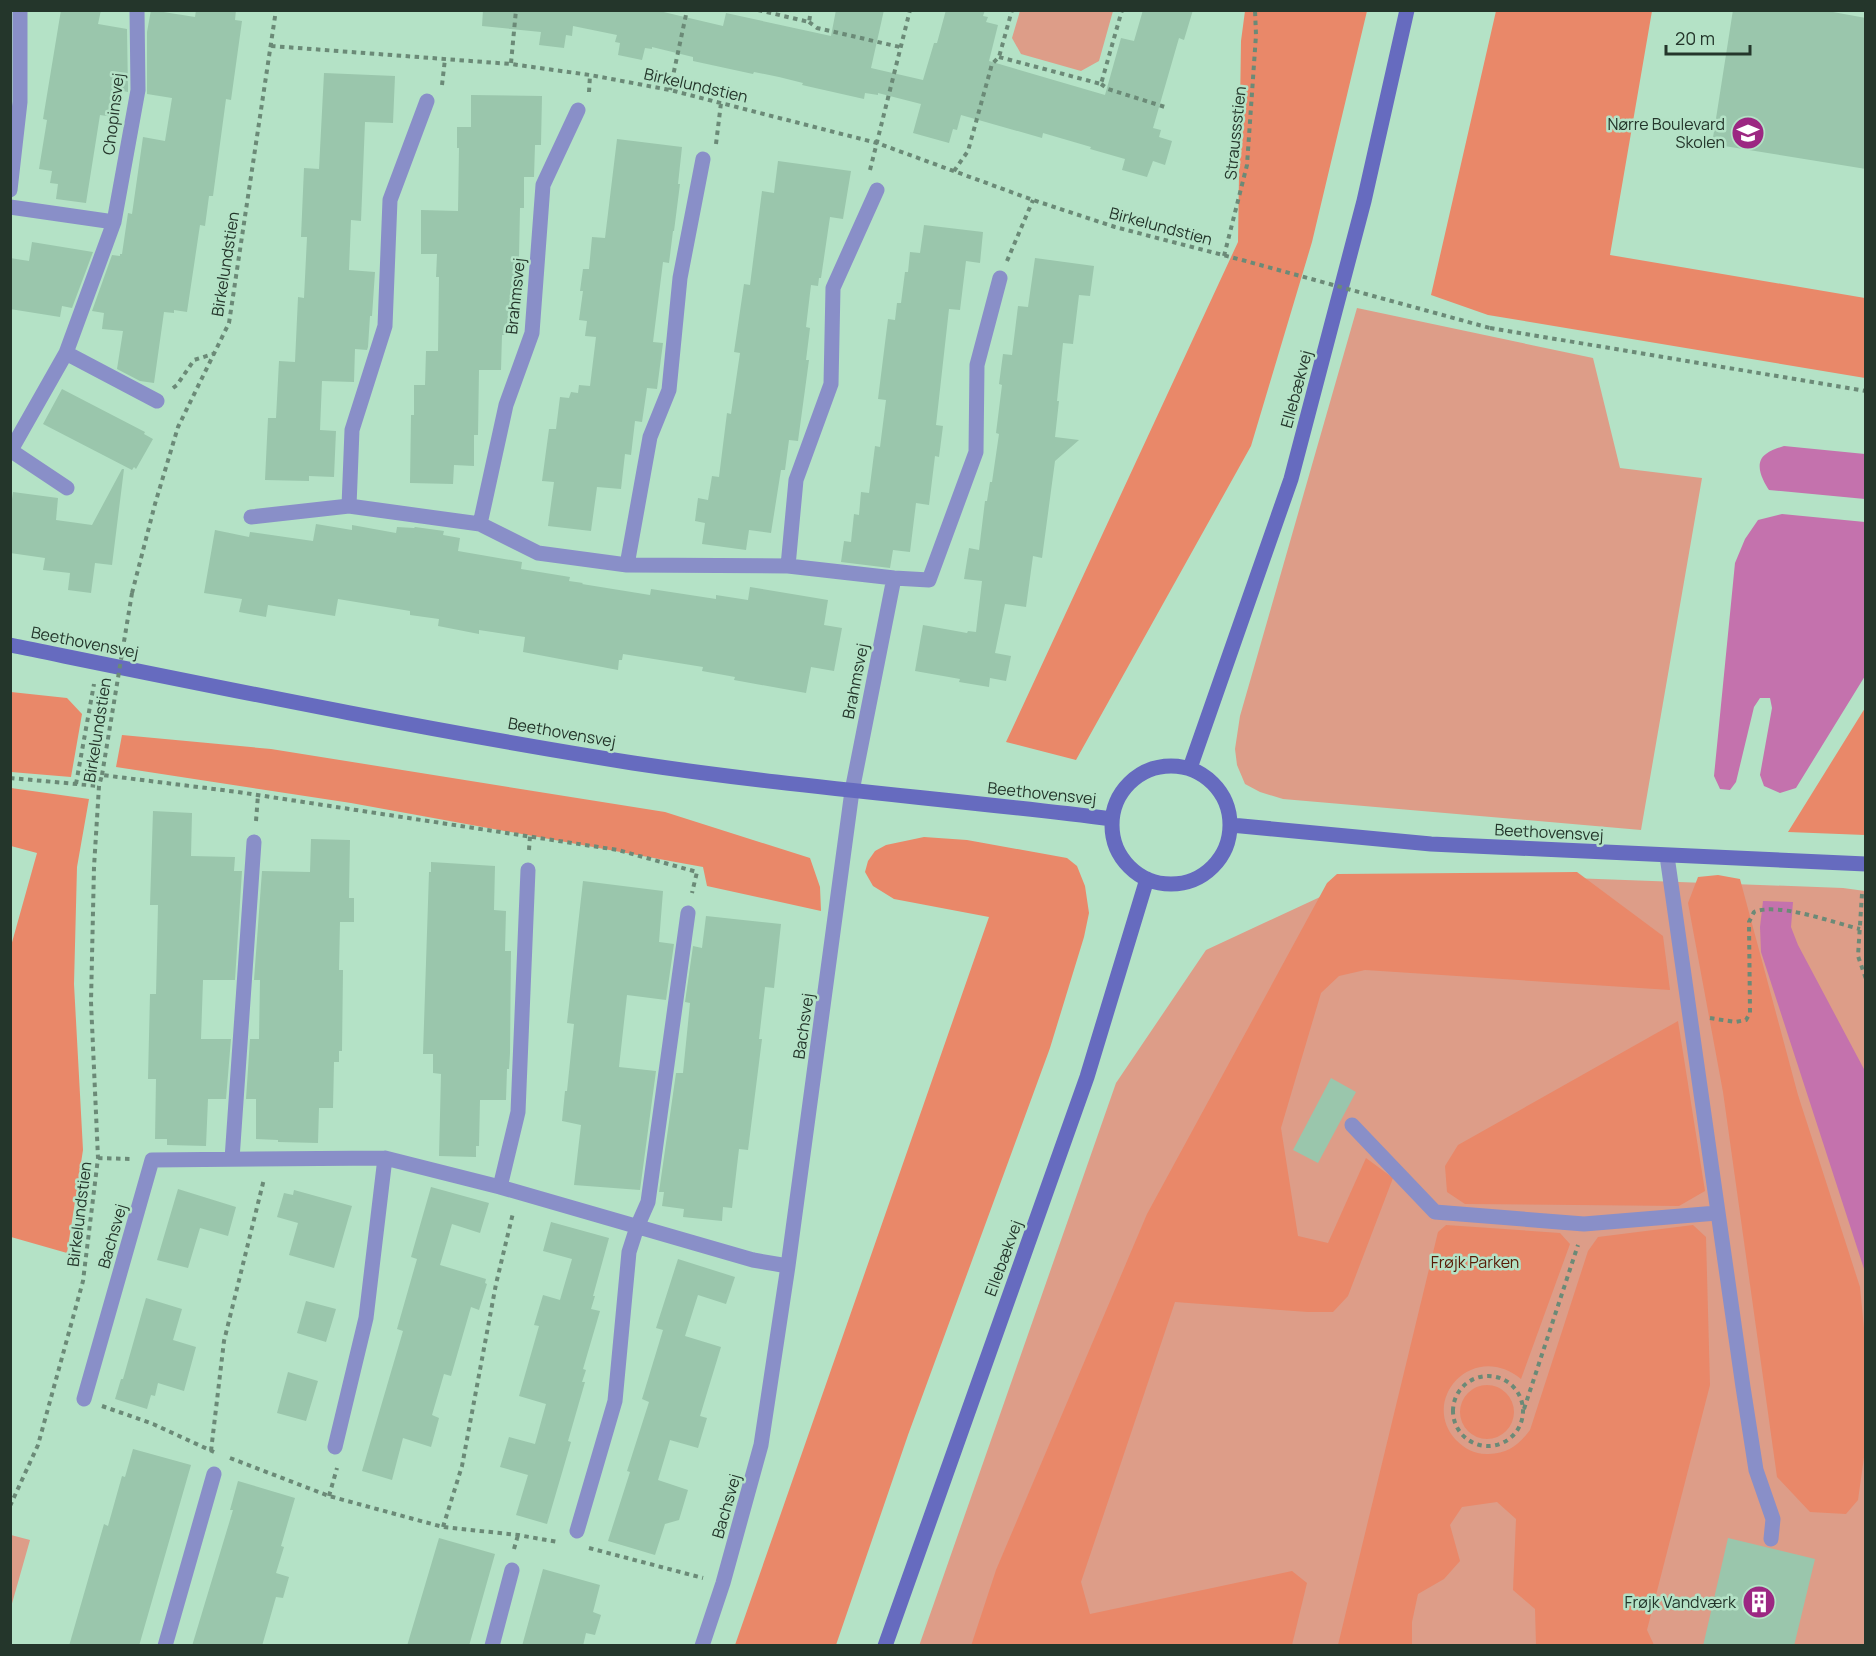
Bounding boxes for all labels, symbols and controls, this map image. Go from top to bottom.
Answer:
scale bar [1666,18,1750,56]
text: 20 m [1675,26,1715,50]
street label: Birkelundstien [642,62,750,108]
street label: Chopinsvej [97,72,129,156]
street label: Straussstien [1219,85,1251,181]
place label: Nørre Boulevard Skolen [1607,113,1725,153]
school or university icon: Nørre Boulevard Skolen [1730,115,1766,151]
street label: Birkelundstien [1107,202,1215,250]
street label: Birkelundstien [206,210,244,318]
street label: Brahmsvej [500,257,530,335]
street label: Ellebækvej [1275,348,1317,430]
street label: Beethovensvej [29,621,141,663]
street label: Brahmsvej [837,641,873,721]
street label: Birkelundstien [78,676,116,784]
street label: Beethovensvej [506,712,618,752]
street label: Beethovensvej [987,776,1097,810]
street label: Beethovensvej [1494,818,1604,846]
street label: Bachsvej [787,992,819,1060]
street label: Birkelundstien [62,1160,96,1268]
street label: Bachsvej [92,1201,132,1271]
street label: Ellebækvej [979,1217,1027,1299]
park label: Frøjk Parken [1431,1251,1519,1273]
street label: Bachsvej [706,1471,746,1541]
building icon: Frøjk Vandværk [1741,1584,1777,1620]
place label: Frøjk Vandværk [1625,1591,1737,1613]

